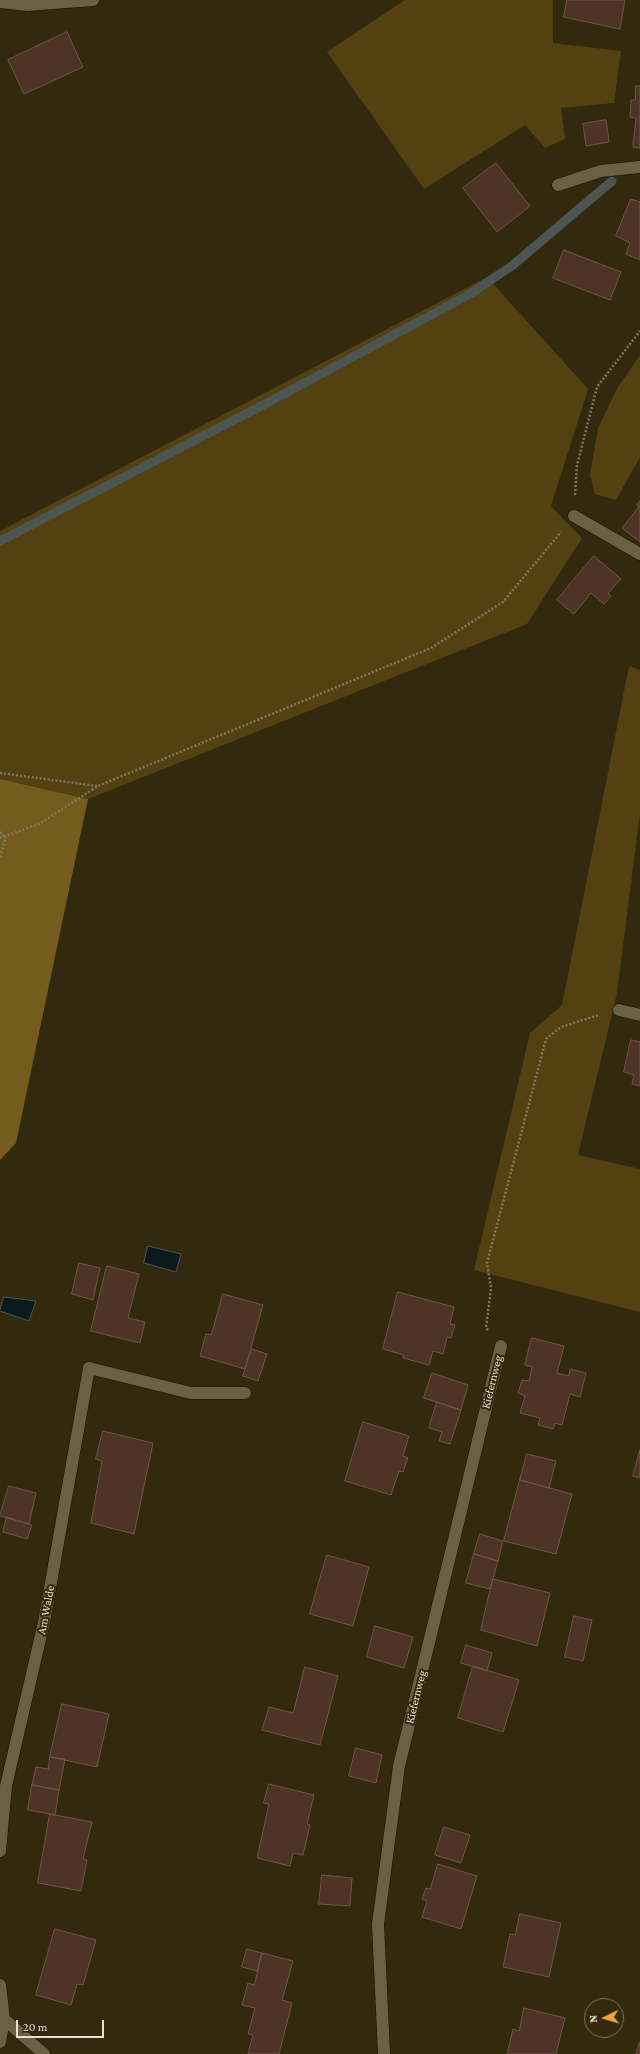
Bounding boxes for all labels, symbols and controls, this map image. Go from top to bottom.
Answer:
street label: Kiefernweg [478,1354,506,1410]
street label: Am Walde [34,1584,58,1636]
street label: Kiefernweg [402,1669,430,1725]
north arrow [584,1998,624,2038]
scale bar [18,2012,106,2038]
text: N [587,2015,599,2023]
text: 20 m [23,2020,47,2034]

